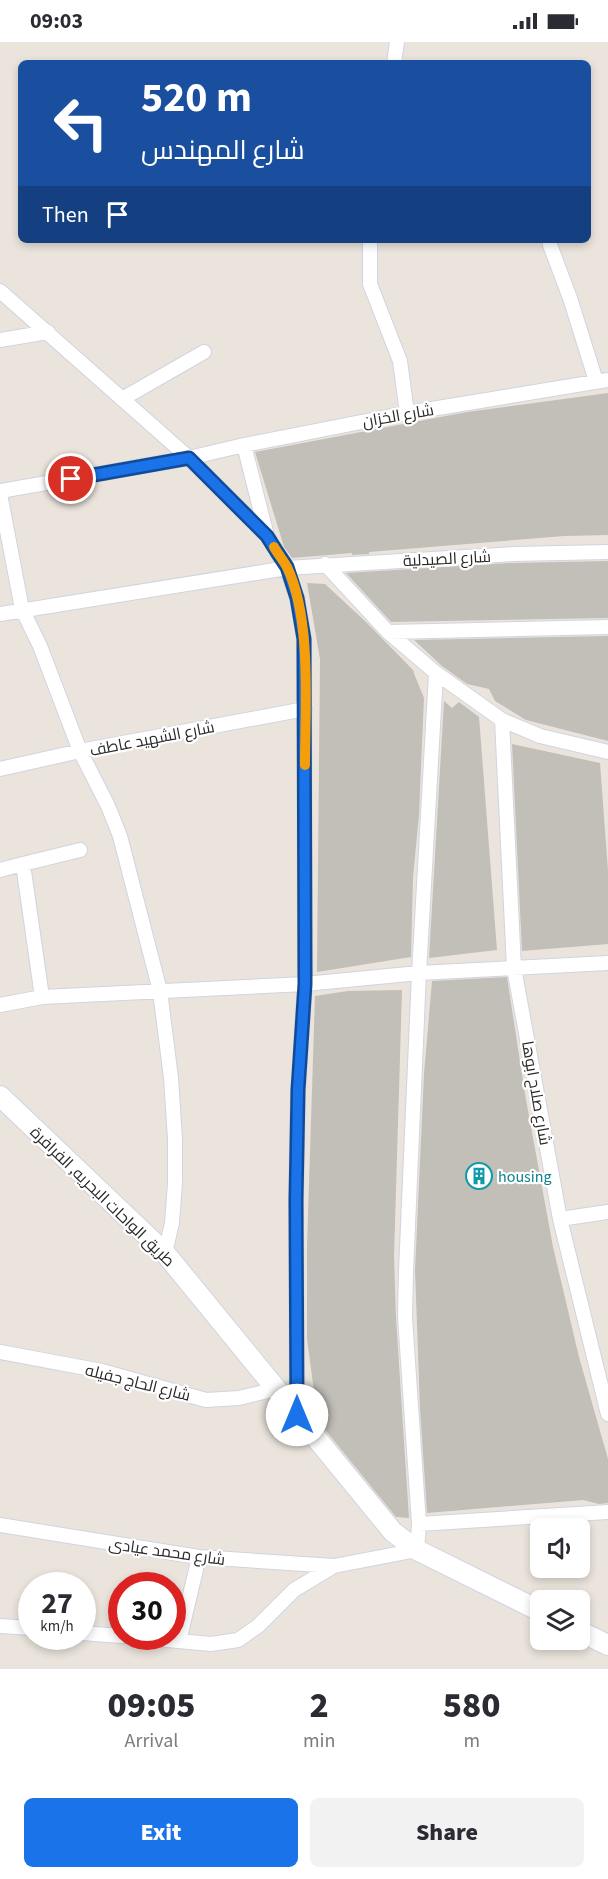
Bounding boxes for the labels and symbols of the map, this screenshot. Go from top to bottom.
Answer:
street label: شارع الخزان [361,399,436,433]
pin [45,453,96,504]
street label: شارع الصيدلية [402,546,492,572]
street label: شارع الشهيد عاطف [88,716,216,762]
street label: شارع صلاح ابوها [516,1039,556,1147]
street label: طريق الواحات البحريه, الفرافرة [25,1122,179,1272]
building icon: housing [464,1161,494,1191]
place label: housing [498,1166,552,1188]
street label: شارع الحاج جفيله [83,1359,193,1407]
position arrow [265,1383,329,1447]
street label: شارع محمد عيادى [107,1533,227,1571]
speed limit sign: 30 [108,1572,186,1650]

